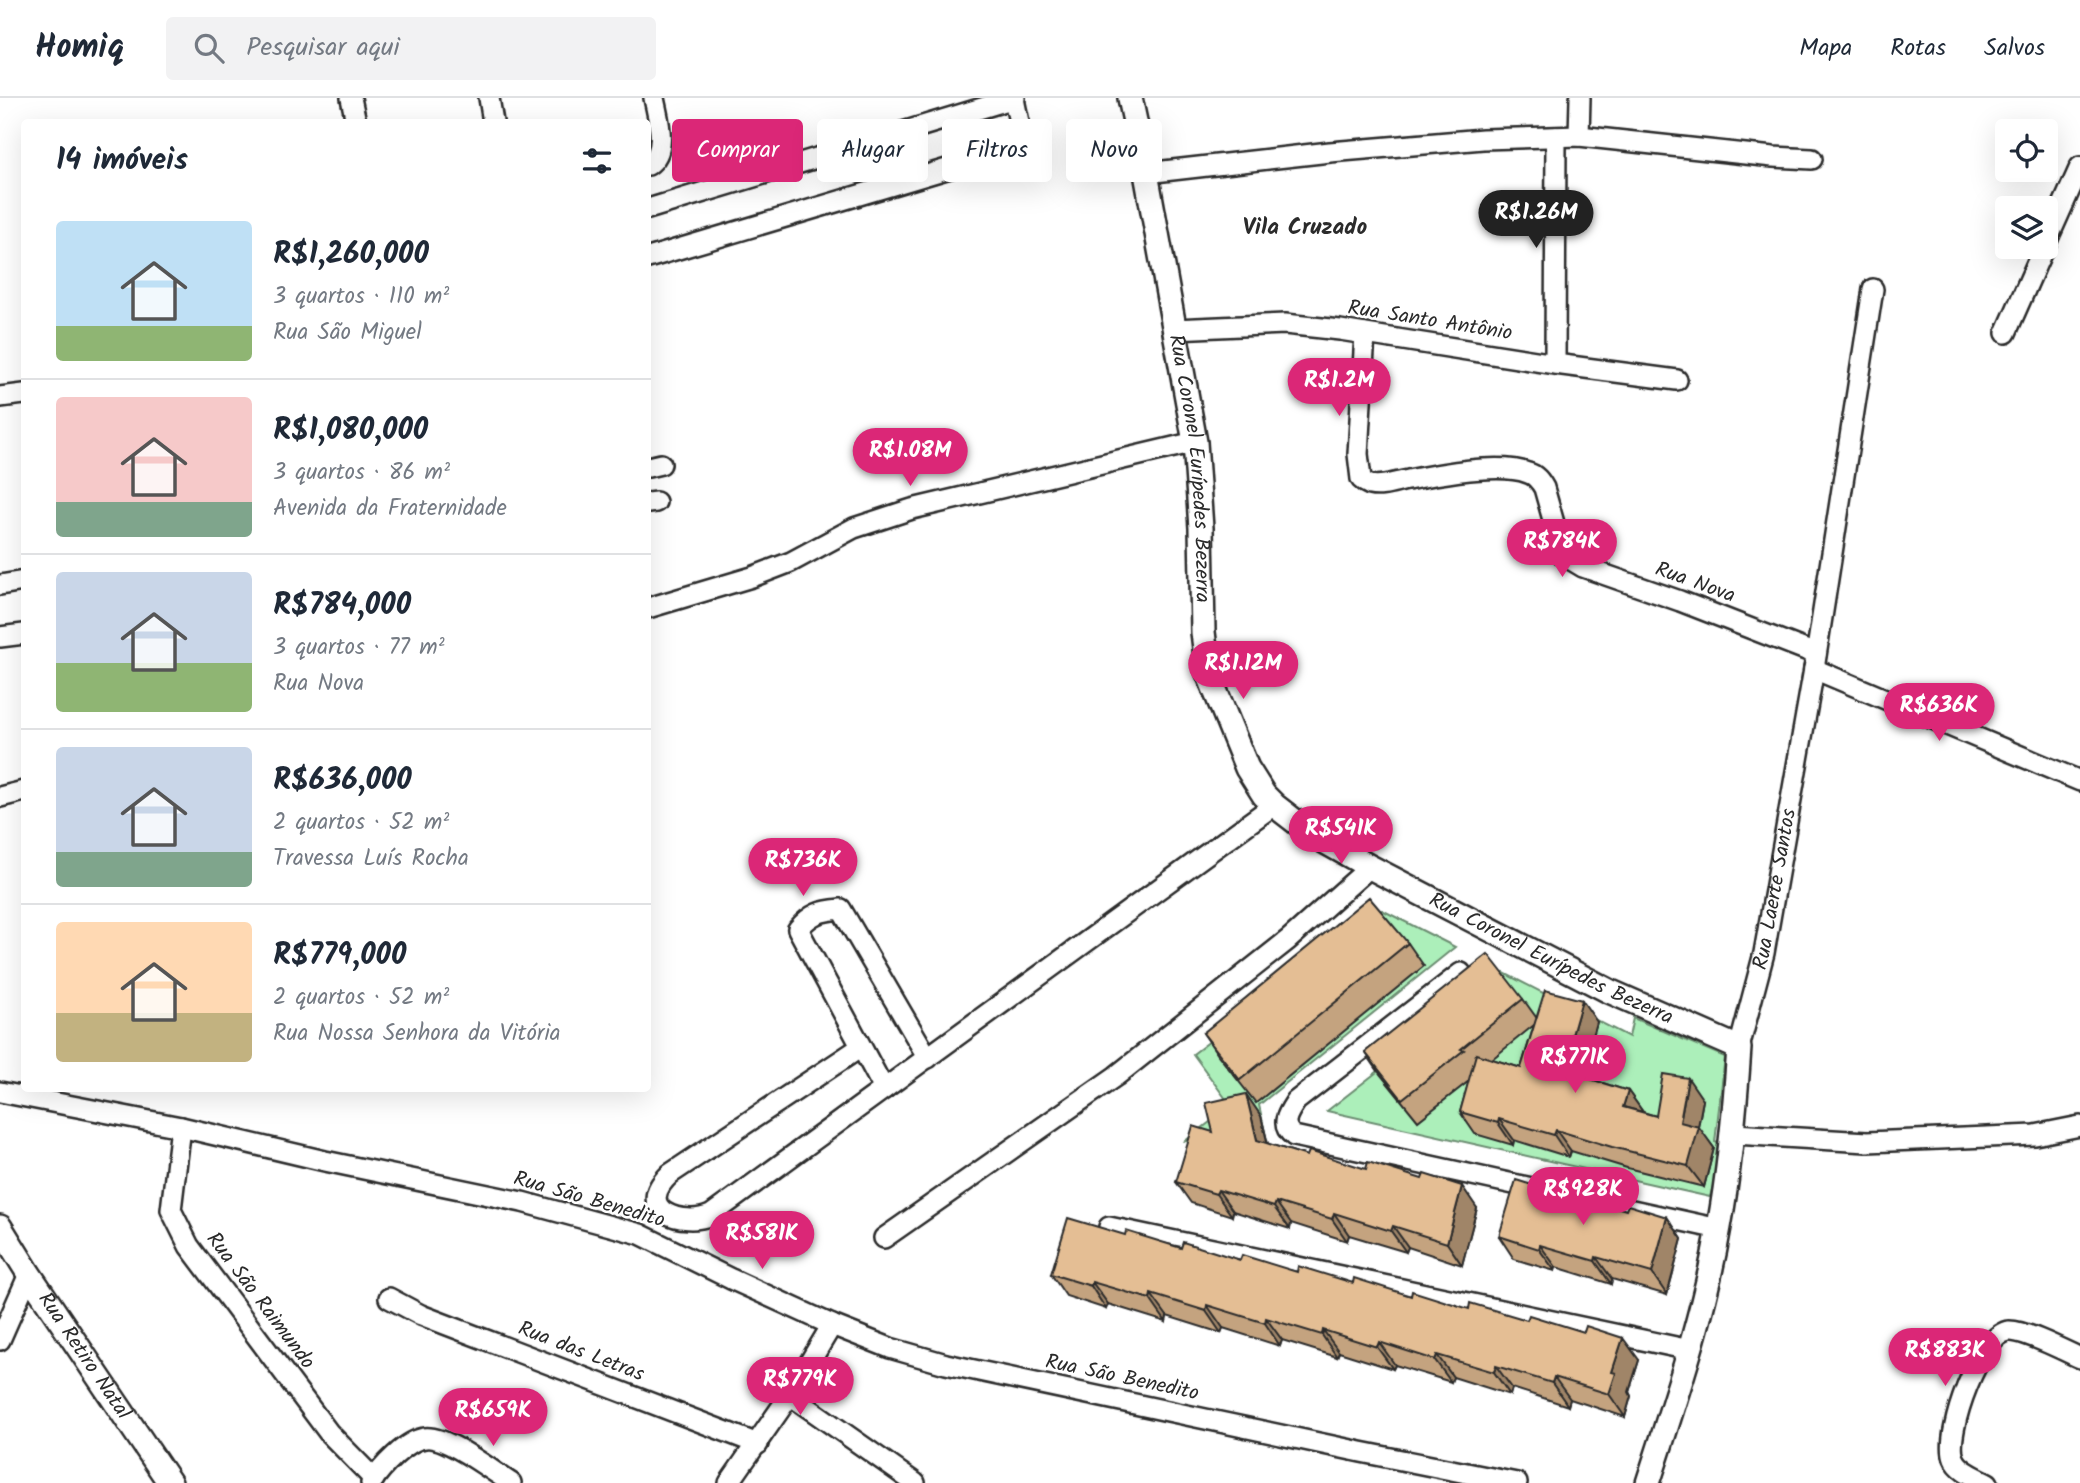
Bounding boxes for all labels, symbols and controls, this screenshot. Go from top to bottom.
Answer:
search box [166,17,656,80]
text: Homiq [35,22,124,75]
text: Pesquisar aqui [246,27,400,69]
icon: search [190,29,228,67]
text: Mapa [1799,29,1852,68]
text: Rotas [1890,29,1946,68]
text: Salvos [1984,29,2045,68]
chip: Comprar [672,119,803,182]
chip: Alugar [817,119,928,182]
chip: Filtros [942,119,1052,182]
chip: Novo [1066,119,1162,182]
map controls [1995,119,2058,259]
button: locate [1995,119,2058,182]
text: 14 imóveis [56,137,188,185]
icon: filters [578,142,616,180]
pin: R$1.26M [1471,190,1601,250]
text: R$1.26M [1494,195,1578,231]
button: layers [1995,196,2058,259]
district label: Vila Cruzado [1243,210,1367,246]
text: R$1,260,000 [273,231,429,279]
icon: home [112,249,196,333]
text: 3 quartos · 110 m² [273,279,449,315]
street label: Rua Santo Antônio [1345,292,1515,350]
text: Rua São Miguel [273,315,422,351]
street label: Rua Coronel Eurípedes Bezerra [1159,332,1219,603]
pin: R$1.2M [1282,358,1396,418]
text: R$1.2M [1304,363,1374,399]
text: R$1,080,000 [273,407,428,455]
icon: home [112,425,196,509]
pin: R$1.08M [845,428,975,488]
text: R$1.08M [869,433,951,469]
text: 3 quartos · 86 m² [273,455,450,491]
text: Avenida da Fraternidade [273,491,507,527]
pin: R$784K [1505,519,1619,579]
text: R$784K [1523,524,1601,560]
street label: Rua Nova [1650,553,1740,613]
text: R$784,000 [273,582,411,630]
icon: home [112,600,196,684]
text: 3 quartos · 77 m² [273,630,445,666]
pin: R$1.12M [1178,642,1308,701]
text: R$1.12M [1204,646,1282,682]
text: Rua Nova [273,666,364,702]
pin: R$636K [1882,684,1996,743]
text: R$636K [1900,688,1978,724]
text: R$636,000 [273,757,412,805]
icon: home [112,775,196,859]
text: 2 quartos · 52 m² [273,805,449,841]
pin: R$541K [1284,806,1398,866]
street label: Rua Laerte Santos [1744,806,1806,973]
text: R$541K [1305,811,1377,847]
pin: R$736K [746,838,860,898]
text: Travessa Luís Rocha [273,841,469,877]
text: R$736K [764,843,842,879]
street label: Rua Coronel Eurípedes Bezerra [1423,884,1679,1034]
text: R$779,000 [273,932,406,980]
icon: home [112,950,196,1034]
text: 2 quartos · 52 m² [273,980,449,1016]
text: Rua Nossa Senhora da Vitória [273,1016,561,1052]
pin: R$771K [1518,1035,1632,1095]
text: R$771K [1540,1040,1610,1076]
street label: Rua São Benedito [509,1163,669,1237]
pin: R$928K [1526,1168,1640,1227]
text: R$928K [1543,1172,1623,1208]
pin: R$581K [705,1212,819,1271]
text: R$581K [725,1216,799,1252]
street label: Rua São Raimundo [197,1225,323,1377]
street label: Rua Retiro Natal [29,1285,139,1426]
street label: Rua das Letras [513,1313,649,1391]
pin: R$883K [1888,1328,2002,1388]
text: R$883K [1904,1333,1986,1369]
street label: Rua São Benedito [1042,1346,1202,1410]
pin: R$779K [743,1358,857,1417]
text: R$779K [763,1362,837,1398]
pin: R$659K [436,1388,550,1448]
text: R$659K [454,1393,532,1429]

